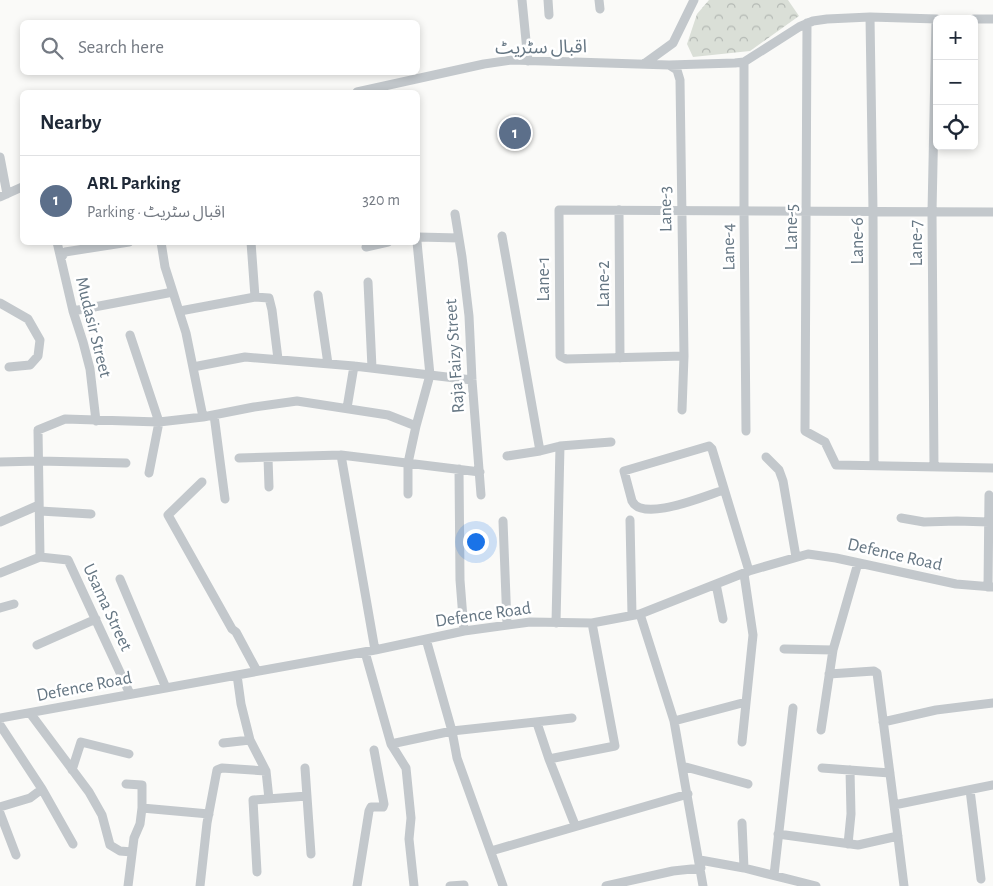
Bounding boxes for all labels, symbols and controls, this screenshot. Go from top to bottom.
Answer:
map controls [933,15,978,150]
button: + [933,15,978,60]
search box [20,20,420,75]
icon: search [38,34,66,62]
text: Search here [78,38,164,57]
street label: اقبال سٹریٹ [495,38,587,59]
button: − [933,60,978,105]
button: locate [933,105,978,150]
text: Nearby [40,112,101,133]
pin: 1 [499,114,531,152]
text: ARL Parking [87,174,180,193]
street label: Lane-3 [657,186,675,232]
text: 1 [53,192,59,208]
text: 320 m [362,192,400,208]
text: Parking · اقبال سٹریٹ [87,204,225,220]
street label: Lane-5 [783,204,801,250]
street label: Lane-6 [849,217,867,265]
street label: Lane-7 [908,220,926,266]
street label: Lane-4 [720,223,738,271]
street label: Lane-1 [535,257,553,301]
street label: Lane-2 [595,261,613,307]
street label: Mudasir Street [72,275,114,380]
street label: Raja Faizy Street [442,298,468,414]
your location [463,529,489,555]
street label: Defence Road [846,535,944,575]
street label: Usama Street [79,561,135,654]
street label: Defence Road [434,599,532,631]
street label: Defence Road [35,669,133,705]

